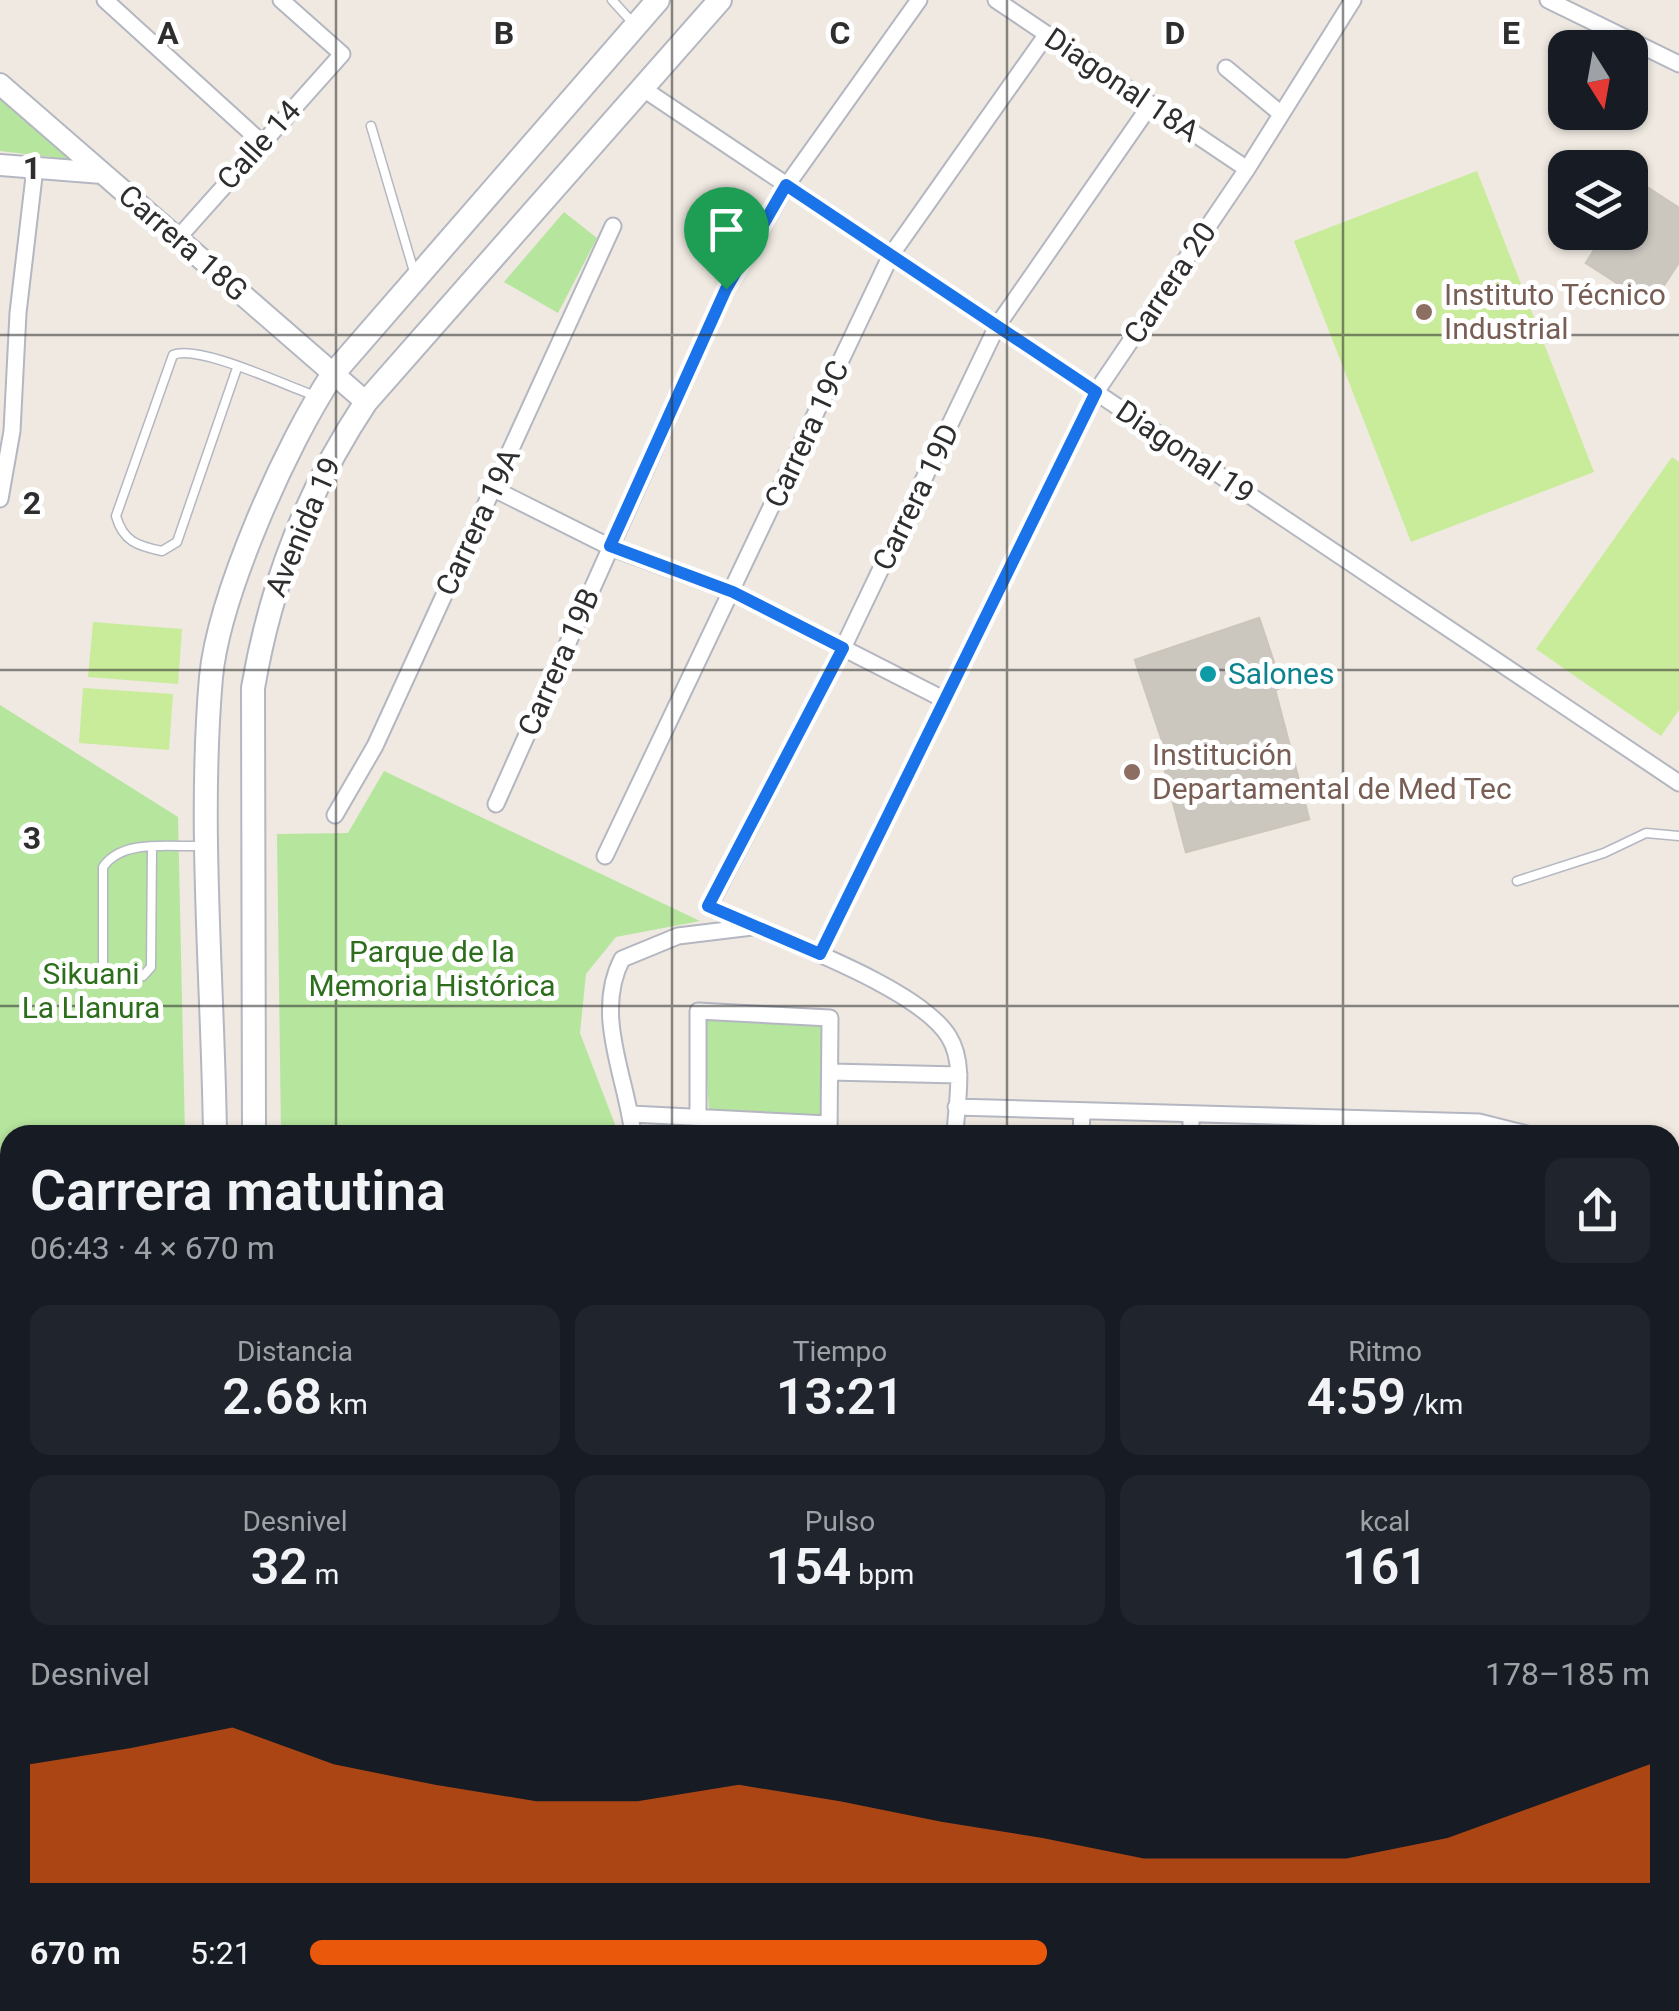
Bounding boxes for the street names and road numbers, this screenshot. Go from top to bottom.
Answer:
street label: Diagonal 18A [1038,20,1206,150]
street label: Calle 14 [210,93,308,196]
street label: Carrera 18G [112,177,255,308]
street label: Carrera 20 [1116,215,1223,350]
street label: Carrera 19C [757,355,856,513]
street label: Diagonal 19 [1110,393,1261,510]
street label: Carrera 19D [865,418,966,576]
street label: Carrera 19A [428,442,527,601]
street label: Avenida 19 [258,452,347,601]
street label: Carrera 19B [511,583,607,741]

